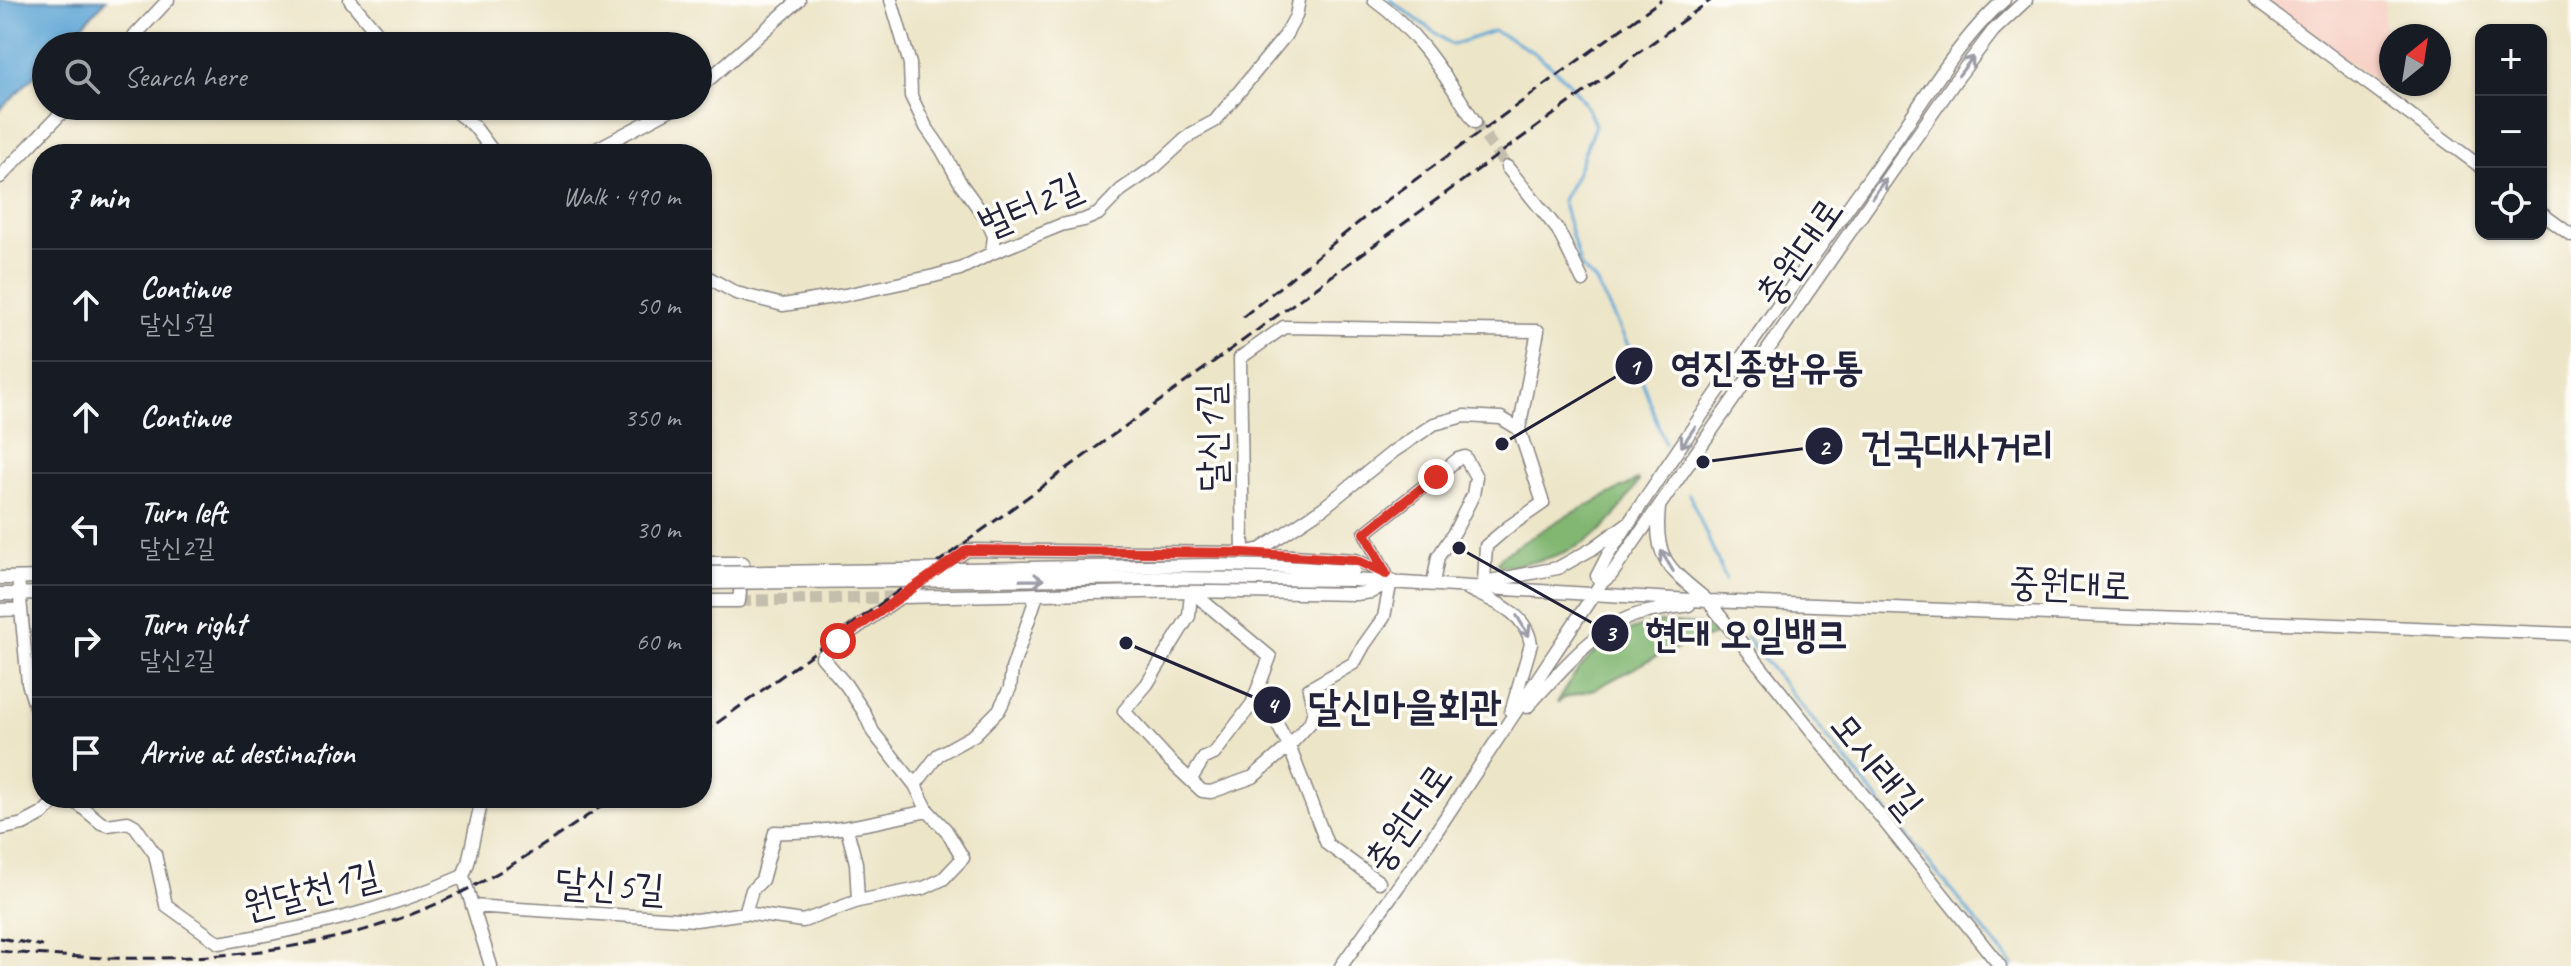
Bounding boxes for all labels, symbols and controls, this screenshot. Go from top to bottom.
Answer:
north arrow [2379,24,2451,96]
map controls [2475,24,2547,240]
button: + [2475,24,2547,96]
search box [32,32,712,120]
icon: search [60,54,104,98]
one-way arrow [1958,56,1975,77]
text: Search here [124,57,246,95]
button: − [2475,96,2547,168]
street label: 벌터2길 [971,162,1089,248]
button: locate [2475,168,2547,240]
text: 7 min [64,175,129,218]
one-way arrow [1871,178,1887,200]
text: Walk · 490 m [563,180,680,213]
street label: 충원대로 [1745,188,1853,316]
text: Continue [140,269,230,307]
icon: ahead [64,283,108,327]
text: 50 m [636,289,680,322]
text: 달신5길 [140,307,214,340]
callout: 영진종합유통 [1614,334,1879,398]
text: 영진종합유통 [1670,342,1864,392]
text: 1 [1629,352,1643,382]
street label: 달신1길 [1187,382,1235,492]
icon: ahead [64,395,108,439]
text: Continue [140,398,230,436]
text: 350 m [624,401,680,434]
callout: 건국대사거리 [1804,414,2070,478]
text: 건국대사거리 [1860,422,2054,472]
one-way arrow [1679,426,1696,448]
text: 2 [1819,432,1832,462]
route end [1418,459,1454,495]
text: Turn left [140,493,227,531]
icon: left [64,507,108,551]
text: 30 m [636,513,680,546]
text: 달신2길 [140,531,214,564]
one-way arrow [1659,550,1675,573]
street label: 중원대로 [2008,558,2132,610]
one-way arrow [1018,572,1045,588]
callout: 현대 오일뱅크 [1590,601,1865,665]
text: Turn right [140,605,245,643]
text: 현대 오일뱅크 [1646,609,1848,659]
one-way arrow [1515,615,1531,637]
text: 3 [1605,618,1618,648]
icon: right [64,619,108,663]
route start [820,623,856,659]
text: 60 m [636,625,680,658]
text: 달신2길 [140,643,214,676]
callout: 달신마을회관 [1252,673,1518,737]
text: 달신마을회관 [1308,681,1502,731]
text: 4 [1267,690,1281,720]
street label: 모시래길 [1820,703,1934,827]
icon: arrive [64,731,108,775]
text: Arrive at destination [140,734,355,772]
street label: 충원대로 [1354,754,1462,882]
street label: 원달천1길 [238,850,384,930]
street label: 달신5길 [554,858,666,912]

